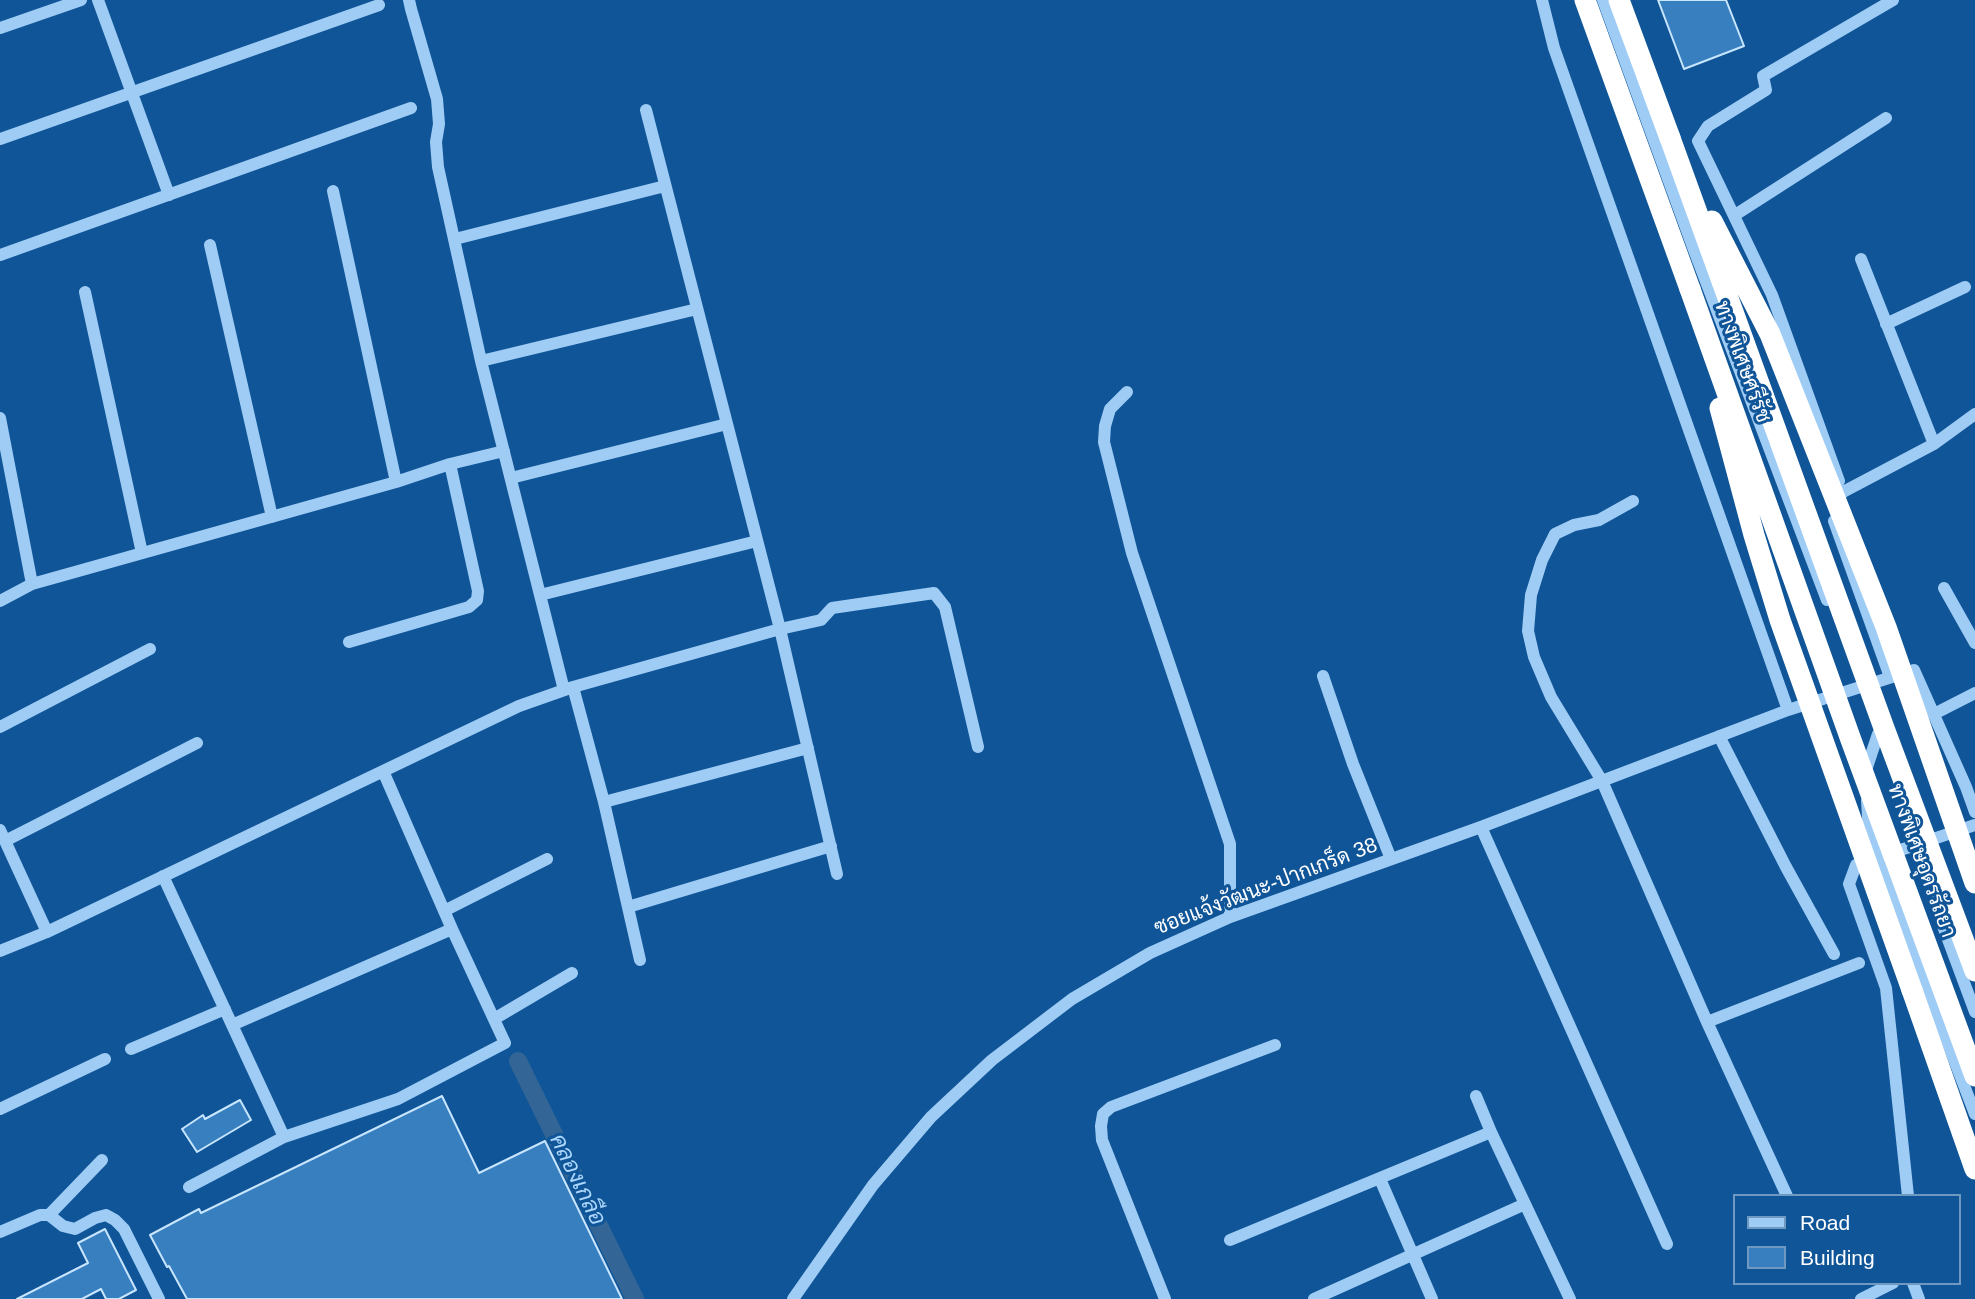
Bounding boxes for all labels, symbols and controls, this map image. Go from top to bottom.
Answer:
street label: ทางพิเศษศรีรัช [1708,298,1776,426]
street label: ทางพิเศษอุดรรัถยา [1882,781,1960,941]
street label: ซอยแจ้งวัฒนะ-ปากเกร็ด 38 [1151,833,1381,941]
water label: คลองเกลือ [543,1130,611,1230]
legend [1734,1194,1961,1285]
text: Road [1800,1211,1850,1234]
text: Building [1800,1246,1875,1269]

